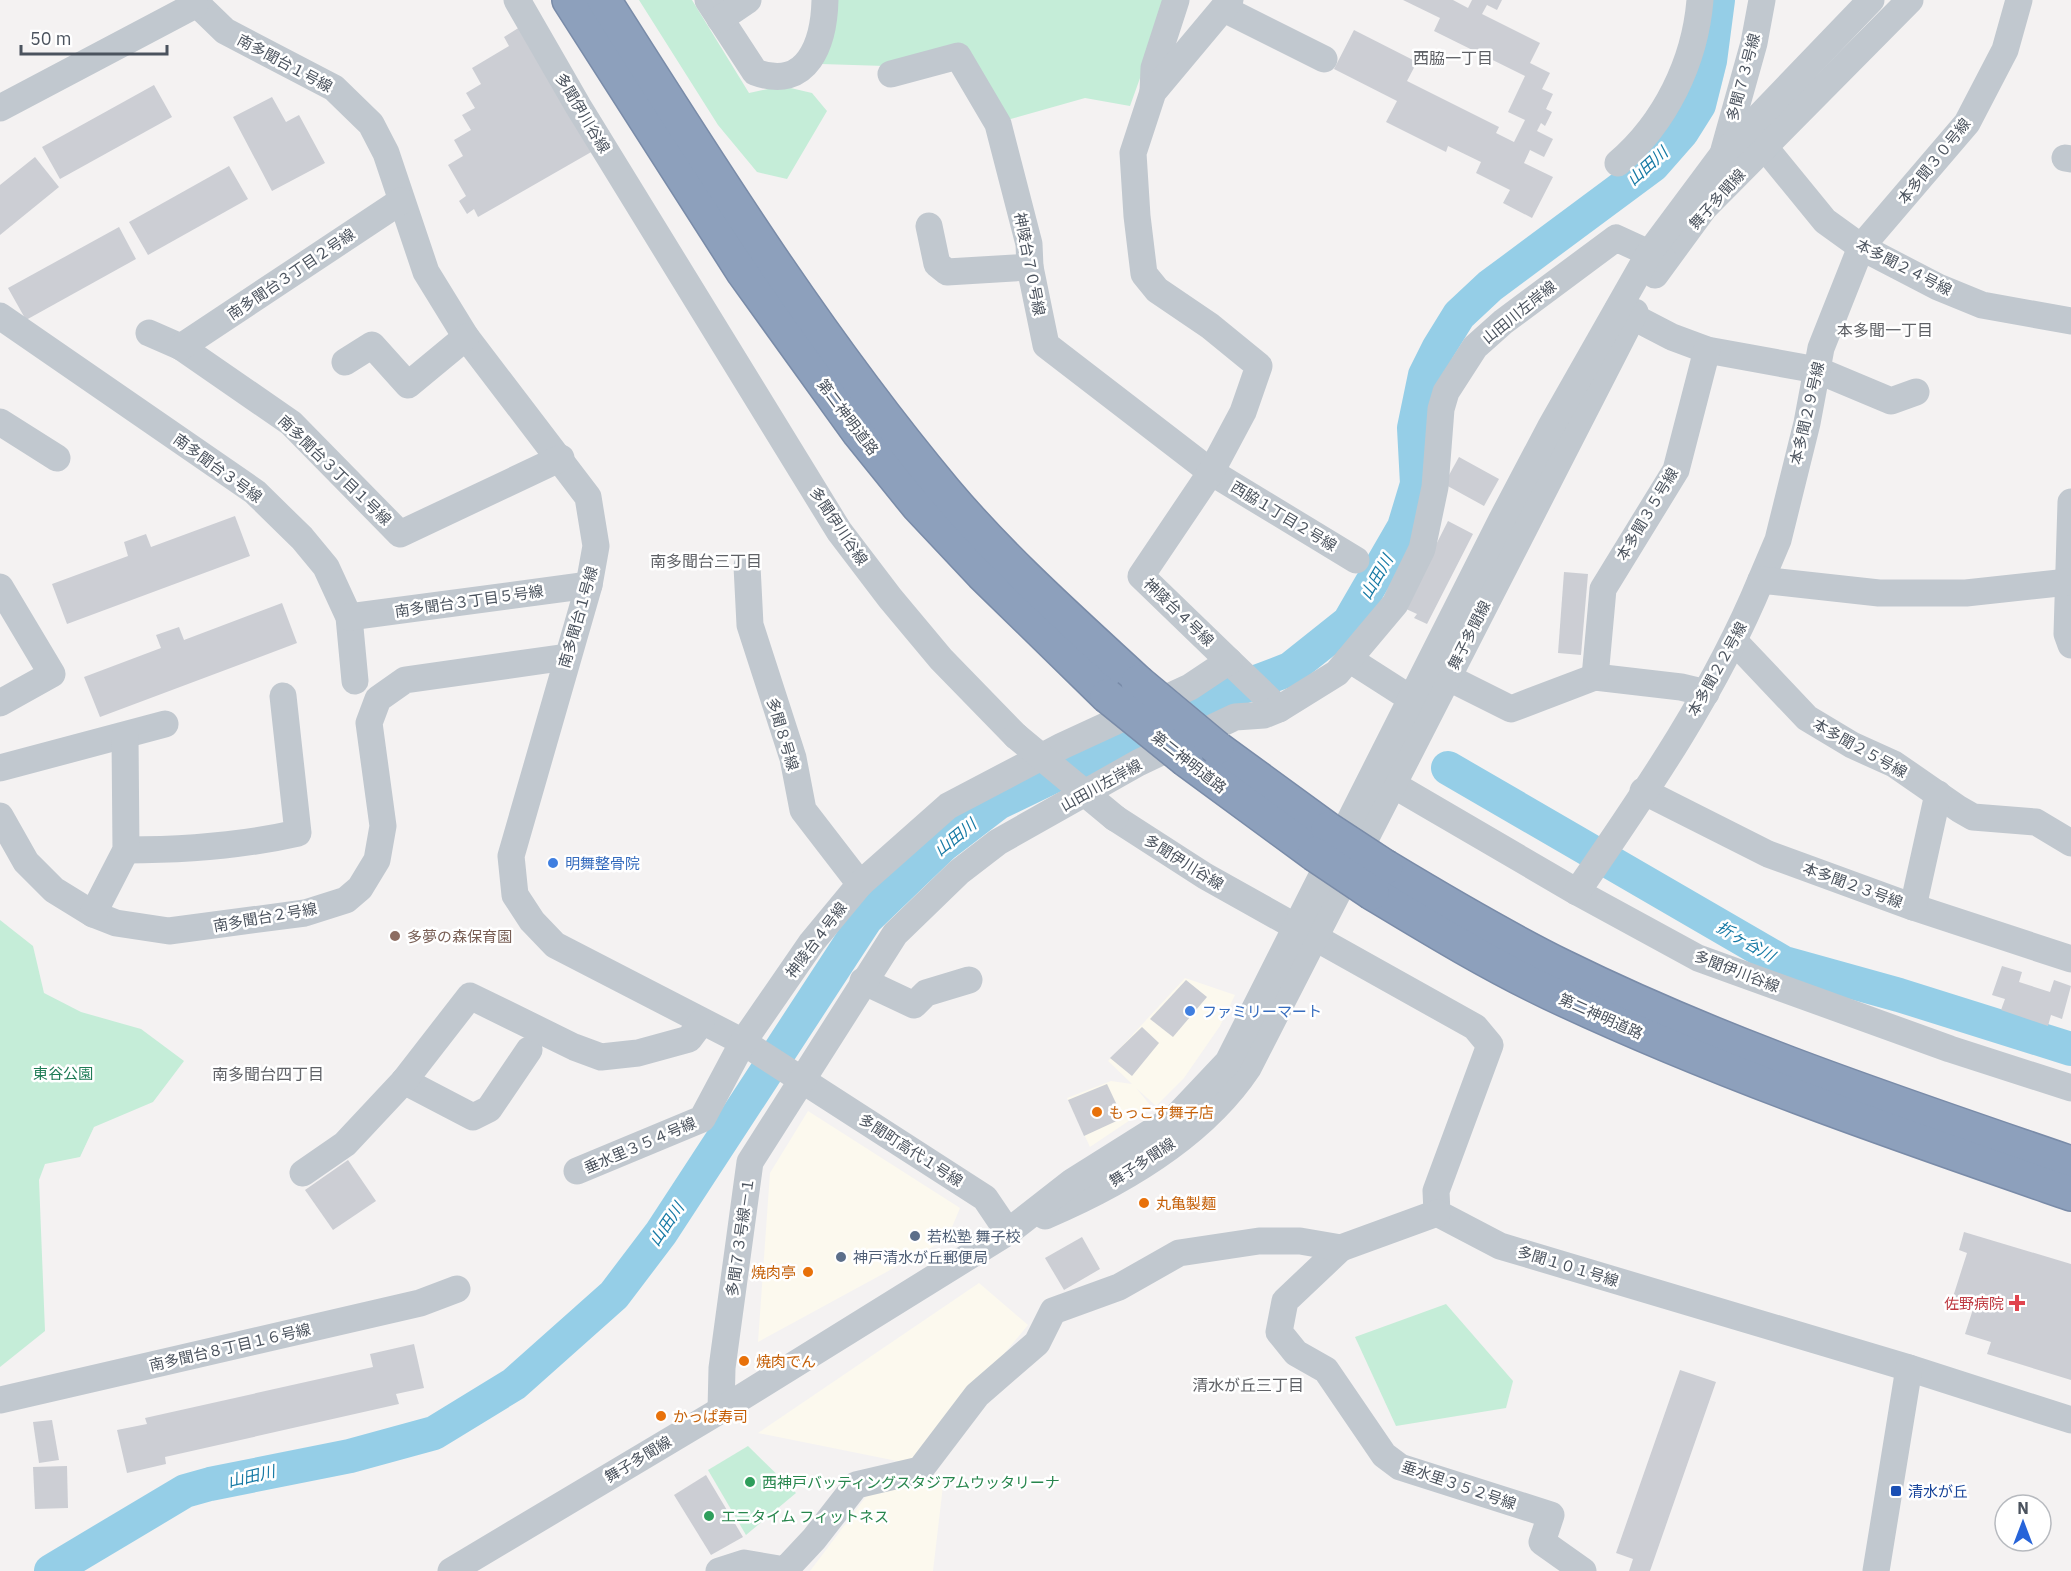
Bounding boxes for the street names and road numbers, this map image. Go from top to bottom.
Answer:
street label: 南多聞台１号線 [234,30,336,96]
street label: 多聞７３号線 [1722,31,1764,123]
street label: 多聞伊川谷線 [552,70,614,156]
street label: 本多聞３０号線 [1894,114,1974,208]
street label: 舞子多聞線 [1685,165,1749,233]
street label: 神陵台７０号線 [1011,211,1049,317]
street label: 南多聞台３丁目２号線 [224,224,358,324]
street label: 本多聞２４号線 [1853,235,1955,299]
street label: 山田川左岸線 [1478,276,1560,348]
street label: 本多聞２９号線 [1786,360,1828,466]
street label: 第二神明道路 [813,375,883,459]
street label: 南多聞台３丁目１号線 [274,411,396,529]
street label: 南多聞台３号線 [170,429,266,507]
street label: 本多聞３５号線 [1612,464,1682,564]
street label: 西脇１丁目２号線 [1228,477,1340,555]
street label: 多聞伊川谷線 [806,483,872,569]
street label: 南多聞台１号線 [554,564,602,670]
street label: 神陵台４号線 [1140,574,1218,650]
street label: 南多聞台３丁目５号線 [393,581,545,621]
street label: 舞子多聞線 [1444,597,1494,673]
street label: 本多聞２２号線 [1683,618,1751,720]
street label: 多聞８号線 [763,695,803,773]
street label: 本多聞２５号線 [1809,714,1911,782]
street label: 第二神明道路 [1148,727,1230,797]
street label: 山田川左岸線 [1057,755,1145,815]
street label: 多聞伊川谷線 [1141,830,1227,894]
street label: 本多聞２３号線 [1800,858,1906,912]
street label: 神陵台４号線 [781,898,851,982]
street label: 南多聞台２号線 [212,899,318,935]
street label: 多聞伊川谷線 [1692,946,1782,996]
street label: 第二神明道路 [1556,989,1646,1043]
street label: 多聞町高代１号線 [855,1109,967,1191]
street label: 垂水里３５４号線 [581,1113,699,1177]
street label: 舞子多聞線 [1105,1134,1179,1190]
street label: 多聞７３号線－１ [722,1176,758,1298]
street label: 多聞１０１号線 [1515,1242,1621,1290]
street label: 南多聞台８丁目１６号線 [147,1319,313,1375]
street label: 舞子多聞線 [601,1432,675,1486]
street label: 垂水里３５２号線 [1399,1456,1519,1514]

